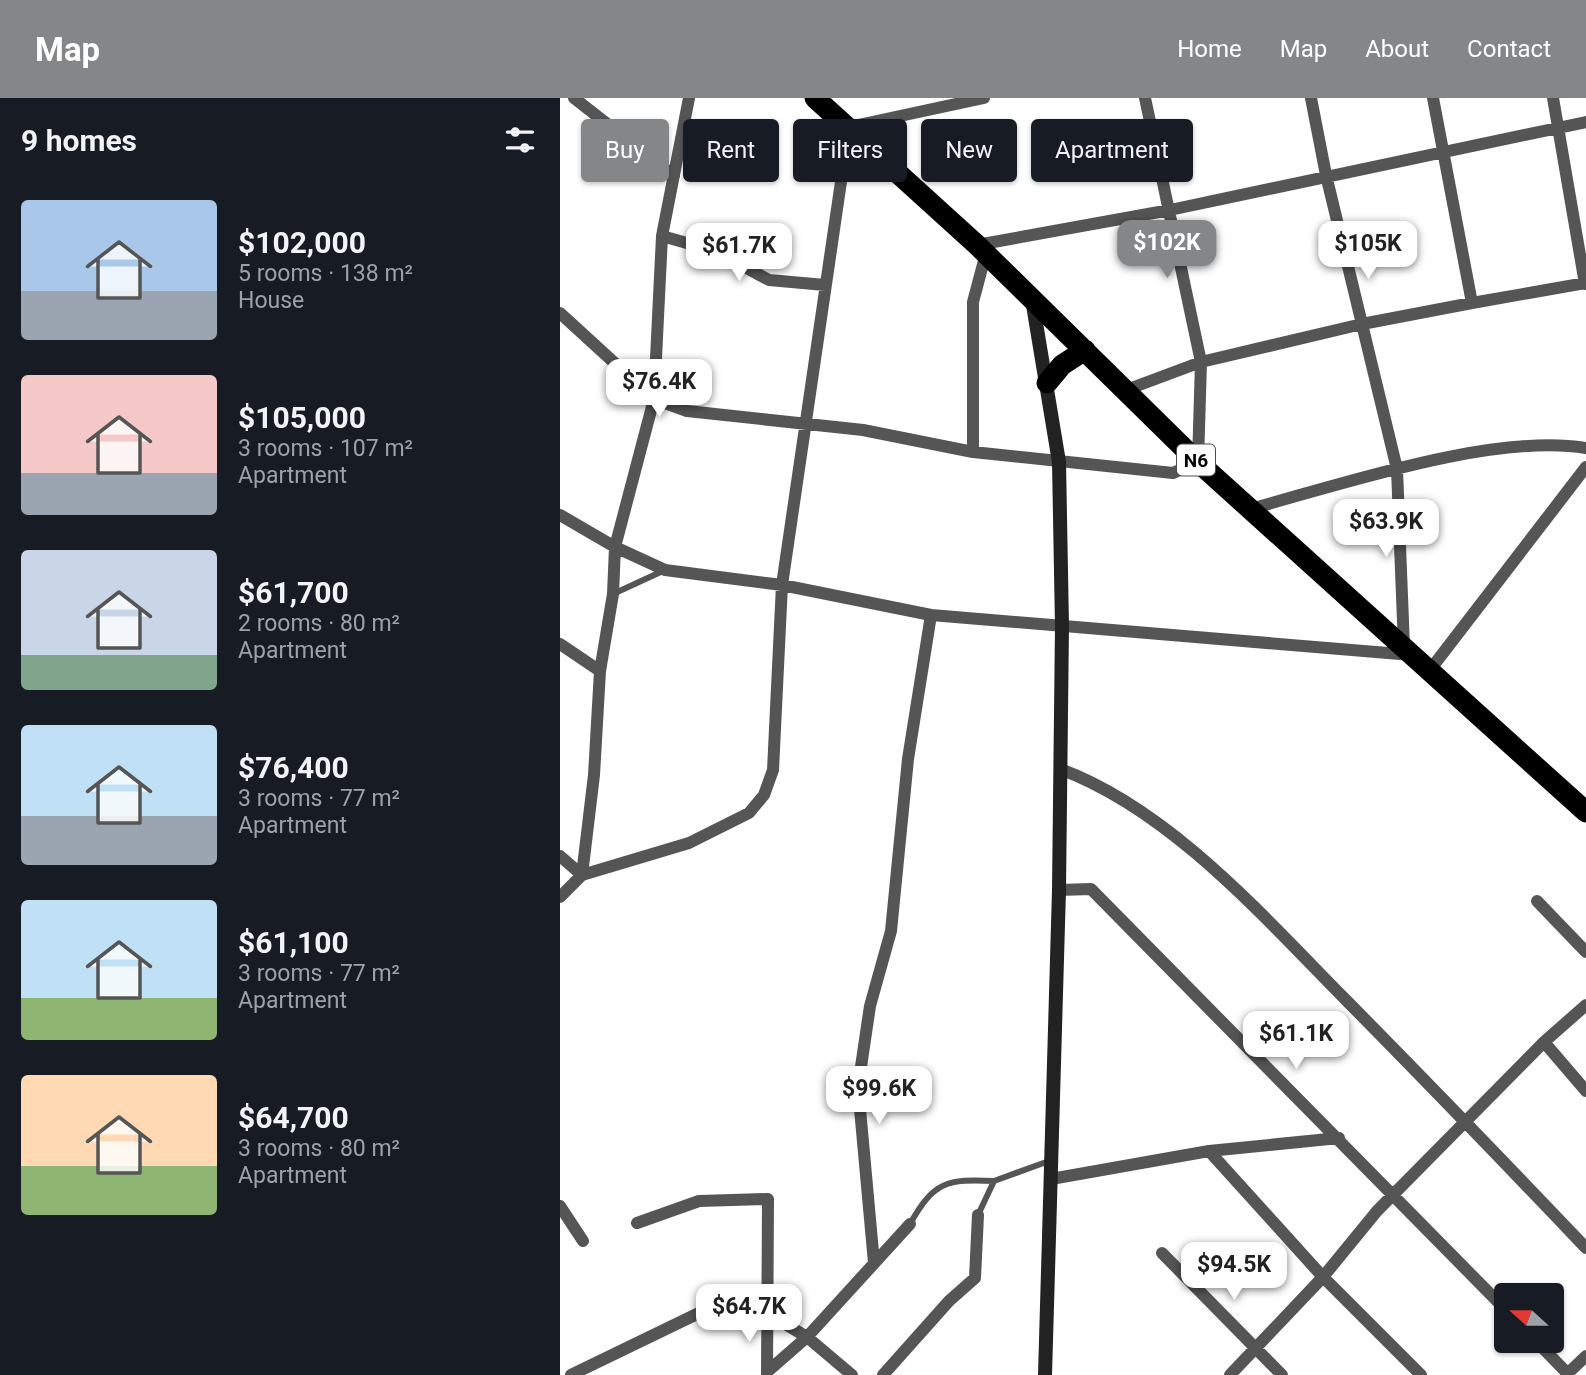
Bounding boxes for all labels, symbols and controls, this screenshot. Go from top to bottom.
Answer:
text: Map [35,30,100,69]
text: Home [1177,35,1242,63]
text: Map [1280,35,1327,63]
text: About [1365,35,1429,63]
text: Contact [1467,35,1551,63]
chip: Buy [581,119,669,182]
chip: Rent [683,119,779,182]
chip: Filters [793,119,907,182]
chip: New [921,119,1017,182]
chip: Apartment [1031,119,1193,182]
icon: filters [501,121,539,159]
text: 9 homes [21,123,137,158]
pin: $102K [1118,220,1216,280]
pin: $105K [1319,222,1417,281]
pin: $61.7K [682,223,796,283]
text: $102,000 [238,225,366,260]
icon: home [77,228,161,312]
text: $102K [1133,229,1201,256]
text: $105K [1334,230,1402,257]
text: $61.7K [702,232,776,259]
text: 5 rooms · 138 m² [238,260,413,287]
text: House [238,287,304,314]
pin: $76.4K [602,360,716,419]
text: $76.4K [622,368,696,395]
text: $105,000 [238,400,366,435]
icon: home [77,403,161,487]
text: 3 rooms · 107 m² [238,435,413,462]
road number: N6 [1177,444,1215,476]
text: Apartment [238,462,347,489]
pin: $63.9K [1329,500,1443,559]
text: $63.9K [1349,508,1423,535]
text: $61,700 [238,575,349,610]
icon: home [77,578,161,662]
text: 2 rooms · 80 m² [238,610,400,637]
text: Apartment [238,637,347,664]
text: $76,400 [238,750,349,785]
icon: home [77,753,161,837]
text: 3 rooms · 77 m² [238,785,400,812]
text: Apartment [238,812,347,839]
text: $61,100 [238,925,349,960]
icon: home [77,928,161,1012]
text: 3 rooms · 77 m² [238,960,400,987]
text: Apartment [238,987,347,1014]
pin: $61.1K [1239,1012,1353,1071]
text: $61.1K [1259,1020,1333,1047]
pin: $99.6K [822,1066,936,1126]
text: $99.6K [842,1075,916,1102]
text: $64,700 [238,1100,349,1135]
icon: home [77,1103,161,1187]
text: 3 rooms · 80 m² [238,1135,400,1162]
text: Apartment [238,1162,347,1189]
pin: $94.5K [1177,1242,1291,1302]
text: $94.5K [1197,1251,1271,1278]
north arrow [1494,1283,1564,1353]
map controls [1494,1283,1564,1353]
pin: $64.7K [692,1284,806,1344]
text: $64.7K [712,1293,786,1320]

